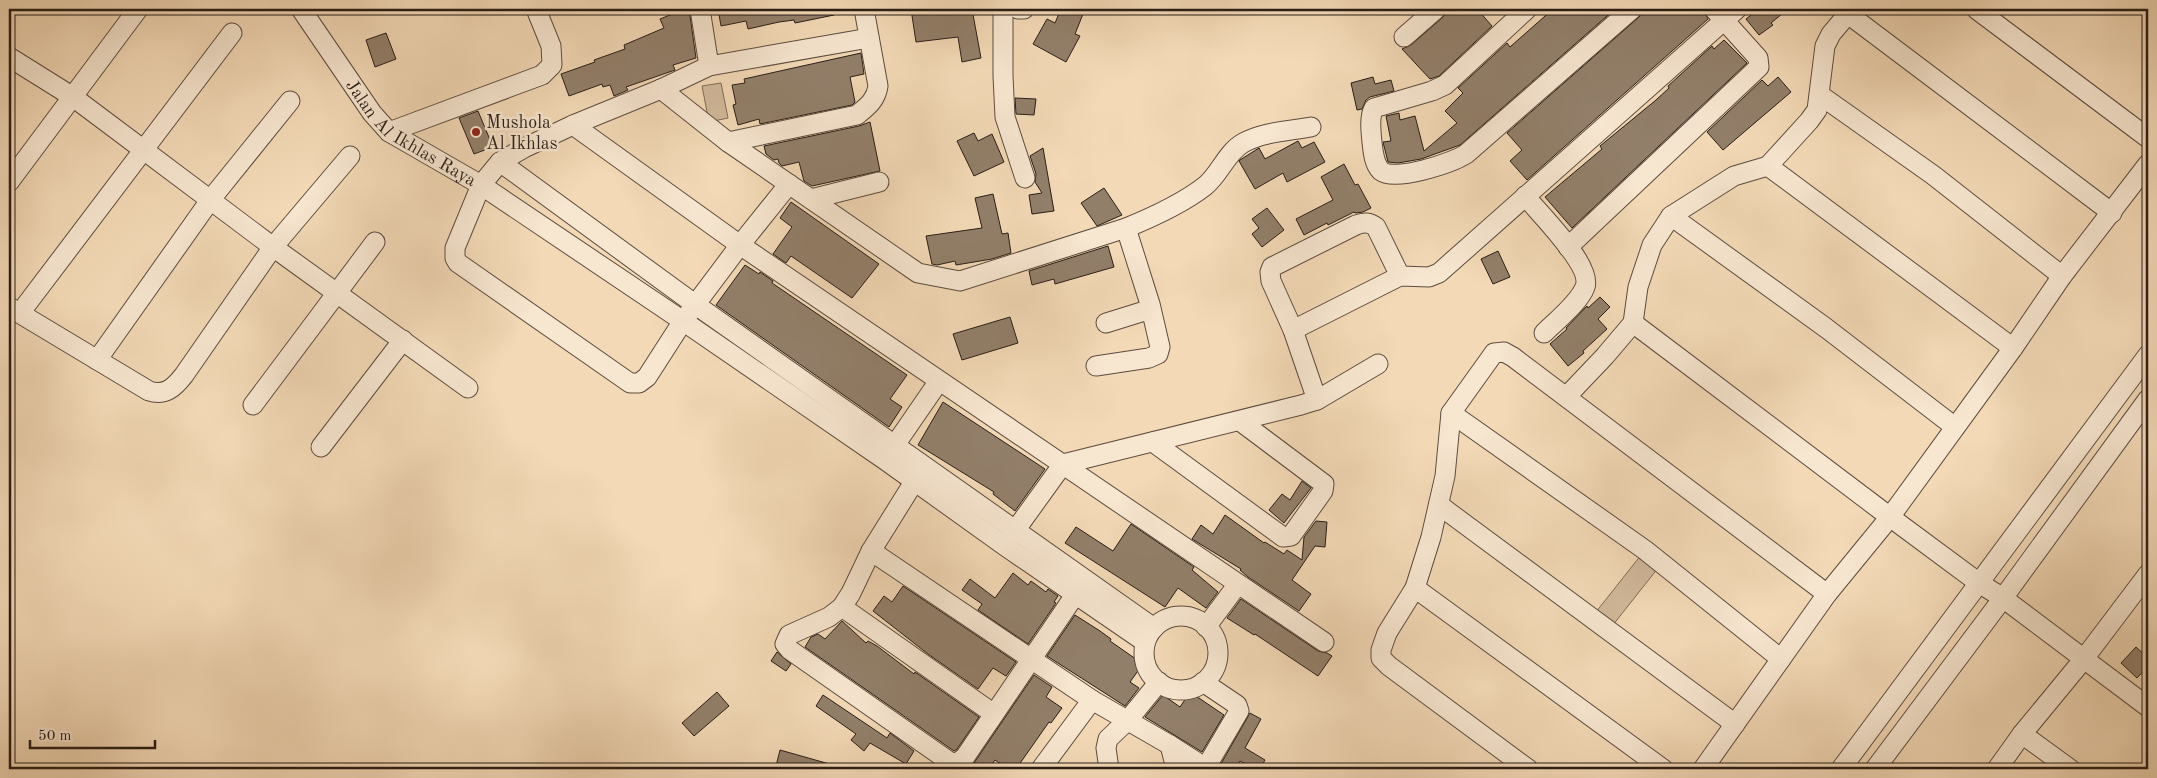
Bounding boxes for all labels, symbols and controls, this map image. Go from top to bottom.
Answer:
street label: Jalan Al Ikhlas Raya [342,77,479,190]
place label: Mushola Al Ikhlas [486,114,558,153]
marker: Mushola Al Ikhlas [470,126,482,138]
scale bar [30,718,155,750]
text: 50 m [38,729,72,744]

